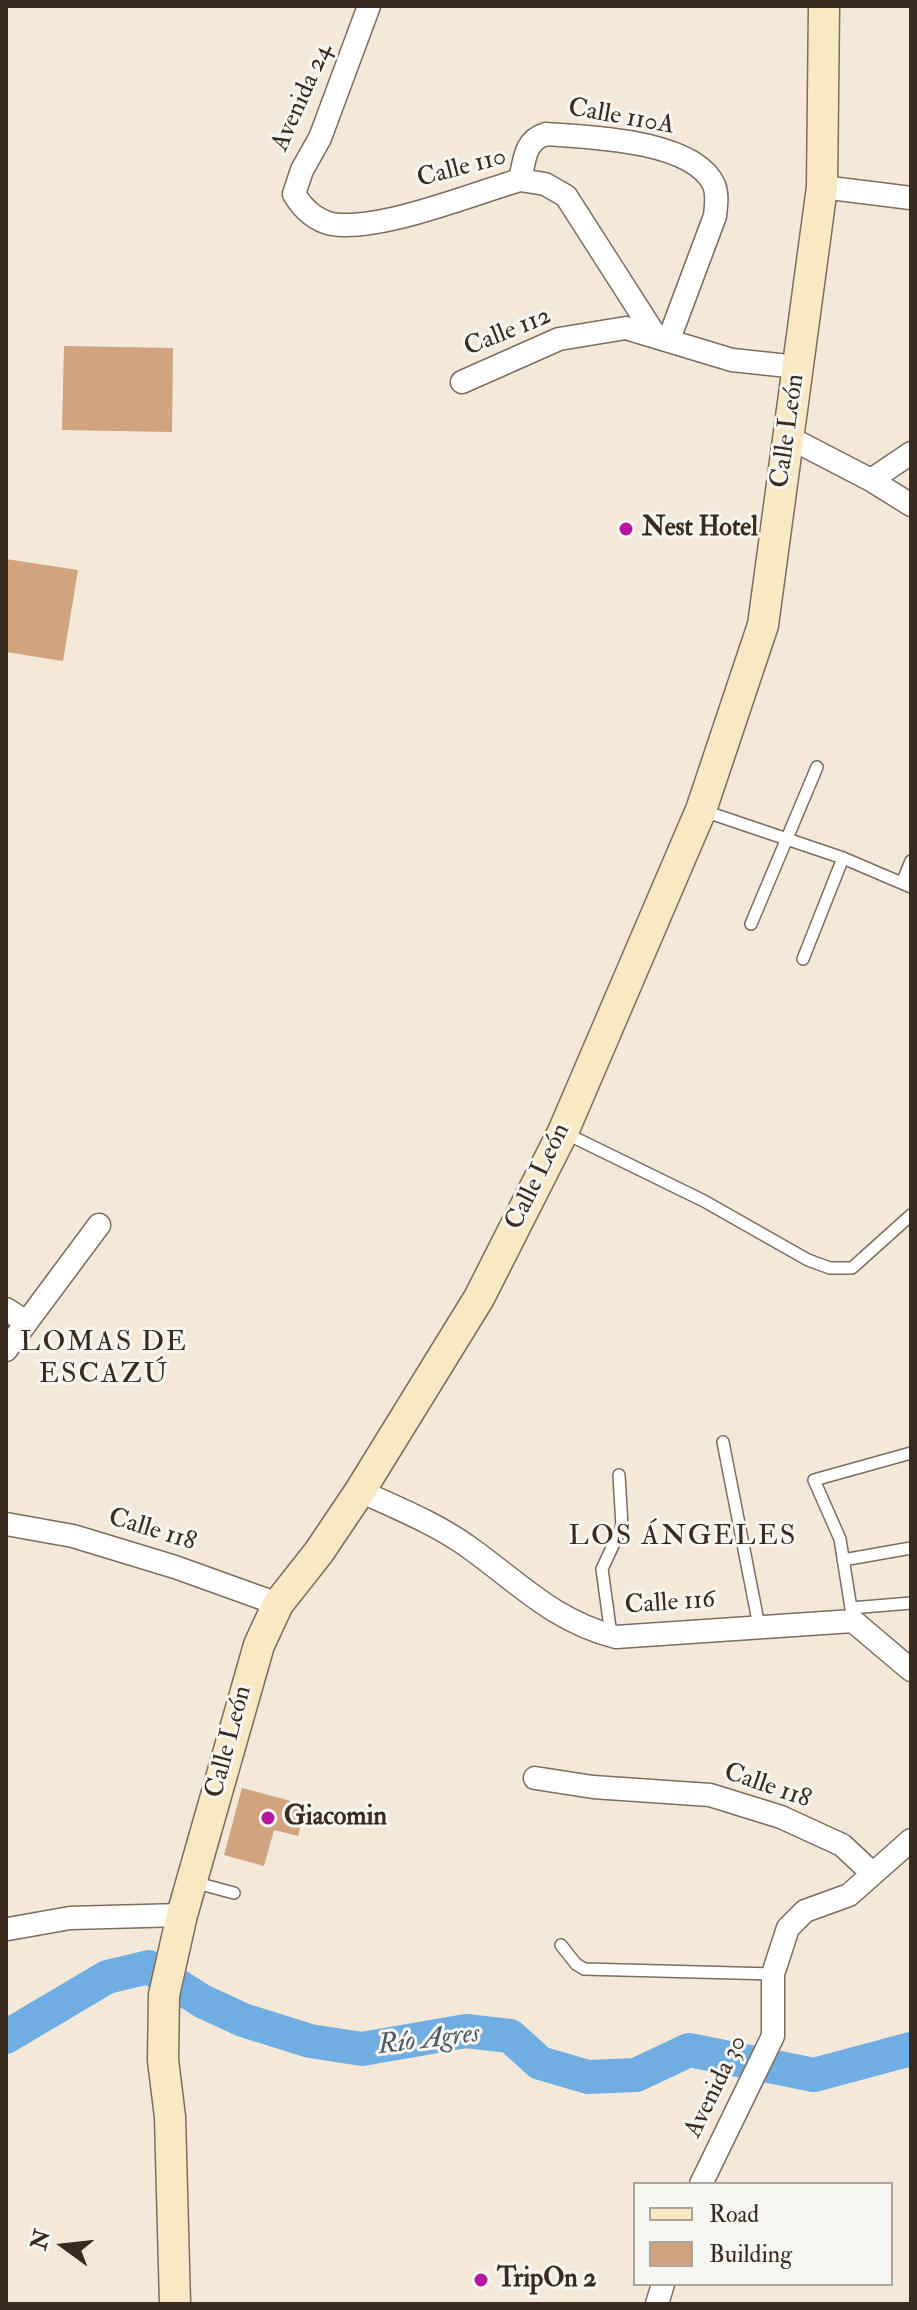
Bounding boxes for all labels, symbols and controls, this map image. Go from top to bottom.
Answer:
street label: Avenida 24 [266,40,340,156]
street label: Calle 110A [565,93,677,143]
street label: Calle 110 [414,142,510,196]
street label: Calle 112 [460,302,556,364]
street label: Calle León [766,372,812,490]
place label: Nest Hotel [642,513,758,545]
marker: Nest Hotel [617,520,635,538]
street label: Calle León [500,1119,578,1235]
district label: LOMAS DE ESCAZÚ [20,1327,188,1393]
street label: Calle 118 [104,1503,200,1559]
district label: LOS ÁNGELES [569,1521,797,1555]
street label: Calle 116 [624,1585,716,1623]
street label: Calle León [200,1683,260,1801]
street label: Calle 118 [719,1758,815,1816]
place label: Giacomin [284,1802,387,1834]
marker: Giacomin [259,1809,277,1827]
water label: Río Agres [376,2018,482,2064]
street label: Avenida 30 [679,2031,755,2143]
legend [633,2182,893,2286]
text: Road [709,2199,759,2230]
north arrow [24,2206,104,2286]
text: N [25,2227,57,2253]
text: Building [709,2239,792,2270]
place label: TripOn 2 [497,2264,596,2296]
marker: TripOn 2 [472,2271,490,2289]

